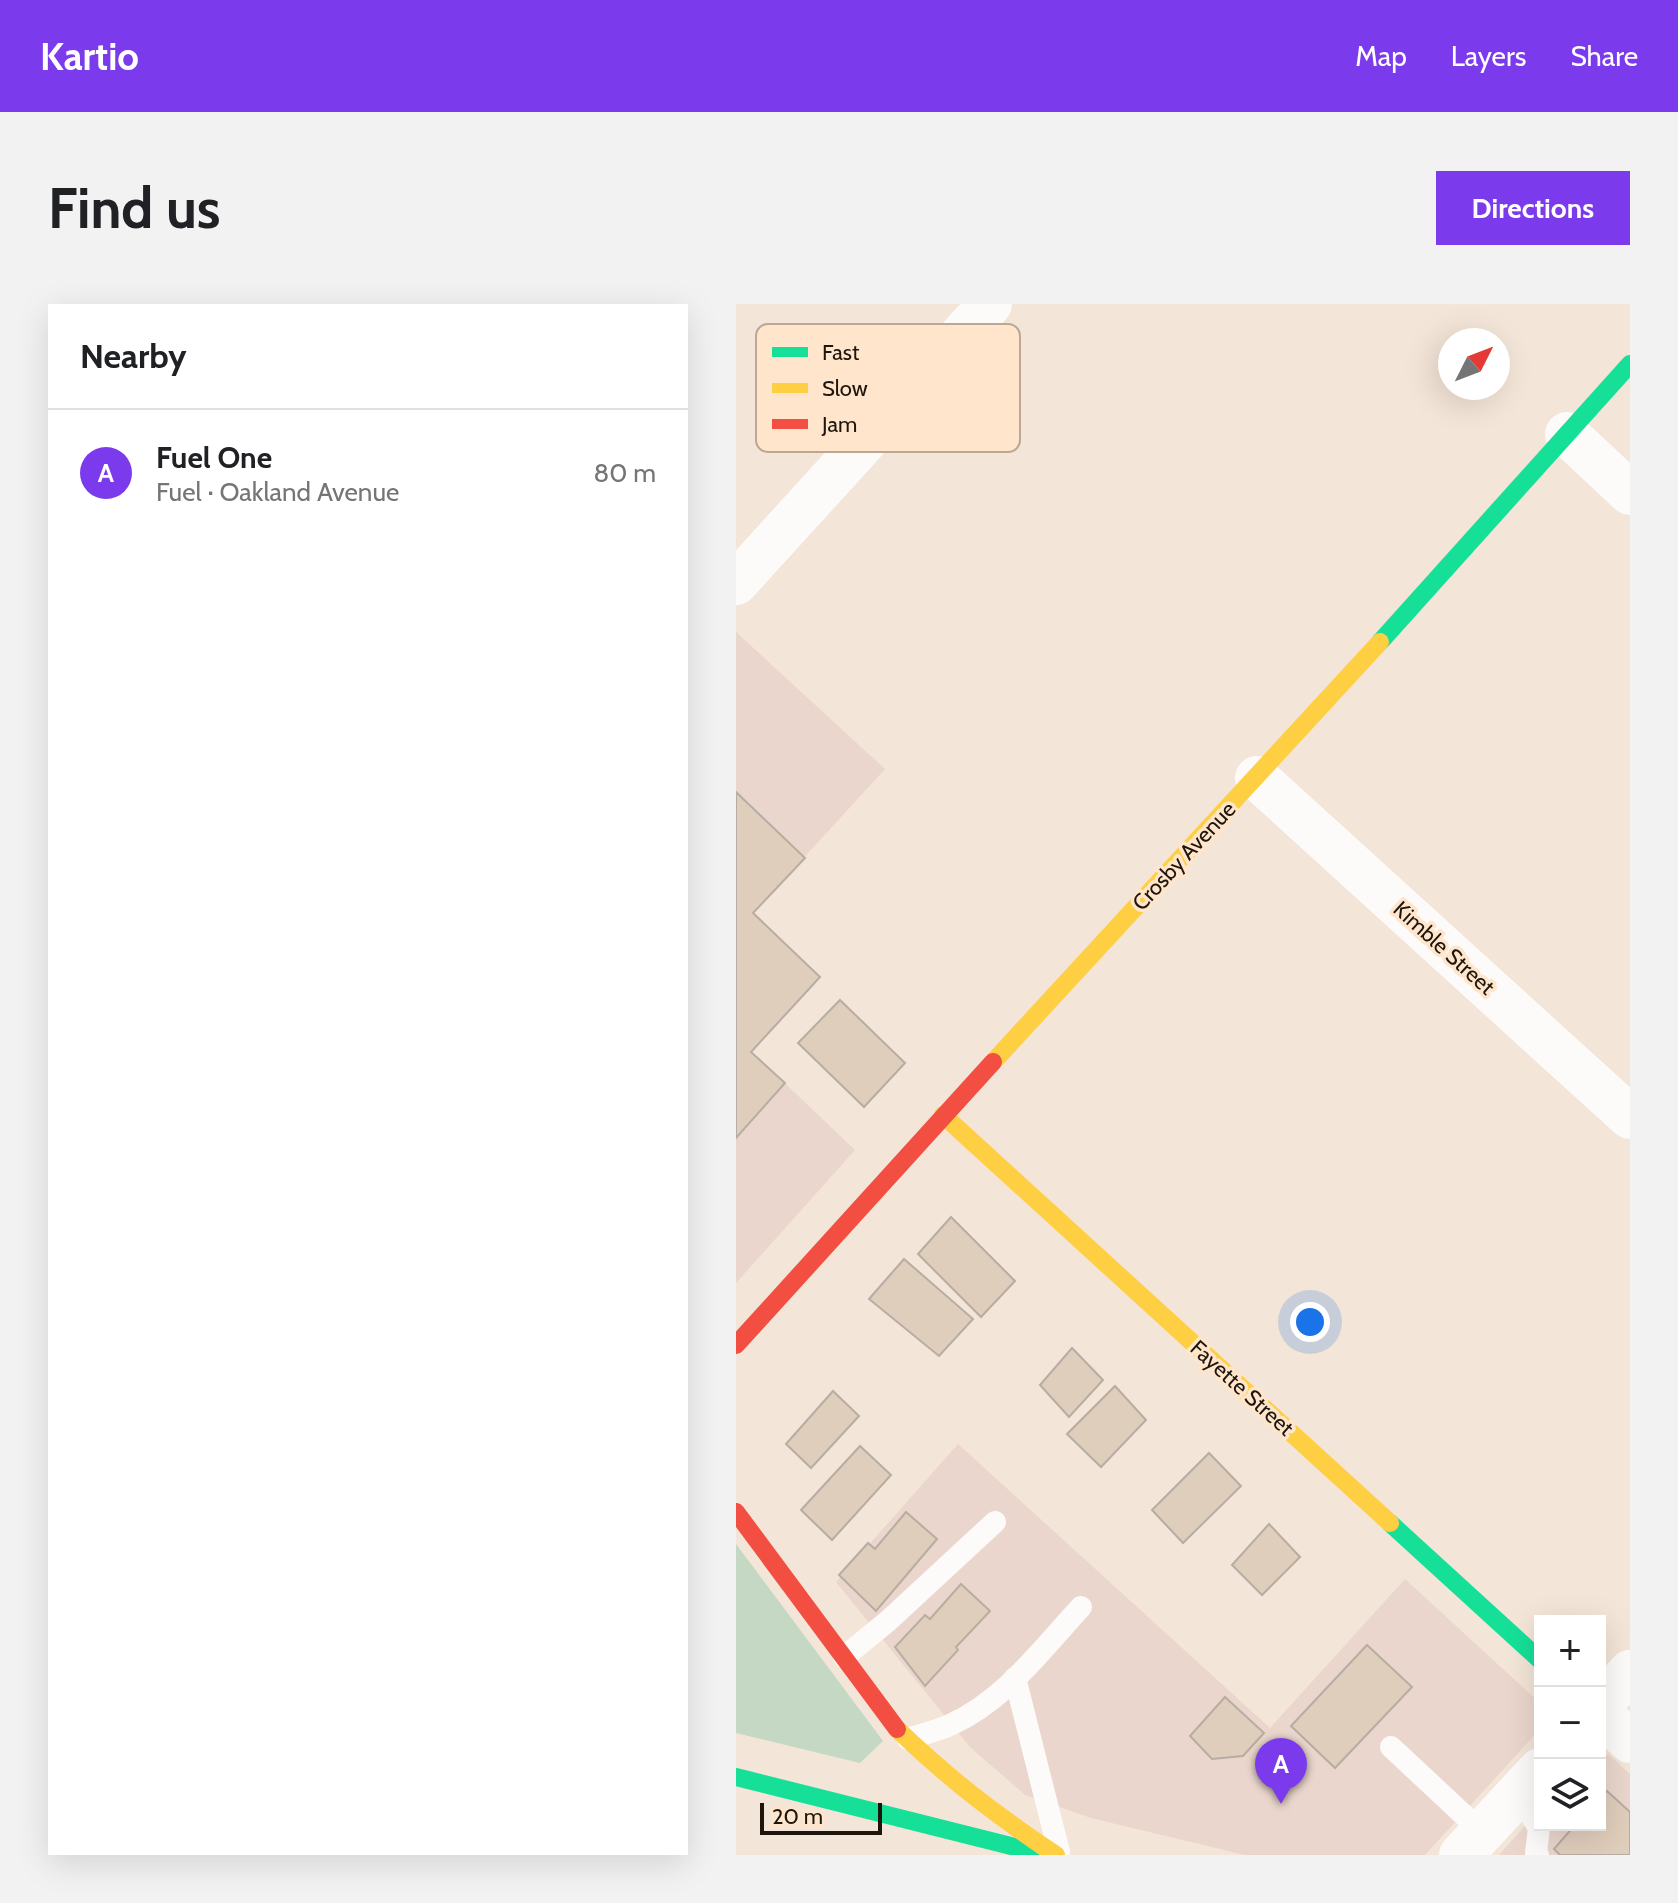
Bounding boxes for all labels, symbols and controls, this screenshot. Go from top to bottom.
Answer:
text: Kartio [40,33,139,80]
text: Map [1355,39,1407,73]
text: Layers [1451,39,1526,73]
text: Share [1570,39,1638,73]
button: Directions [1436,171,1630,245]
text: Find us [48,174,221,242]
legend [756,324,1020,452]
north arrow [1438,328,1510,400]
text: Nearby [80,335,187,377]
text: Fast [822,339,860,366]
text: Slow [822,375,868,402]
text: Jam [821,411,857,438]
text: Fuel One [156,439,272,476]
text: A [98,457,114,489]
text: 80 m [593,457,656,489]
text: Fuel · Oakland Avenue [156,476,399,508]
street label: Crosby Avenue [1127,796,1241,916]
street label: Kimble Street [1388,895,1501,1001]
your location [1290,1302,1330,1342]
street label: Fayette Street [1185,1334,1300,1442]
map controls [1534,1615,1606,1831]
button: + [1534,1615,1606,1687]
button: − [1534,1687,1606,1759]
pin: A [1255,1738,1307,1804]
button: layers [1534,1759,1606,1831]
scale bar [760,1799,882,1835]
text: 20 m [772,1803,823,1830]

